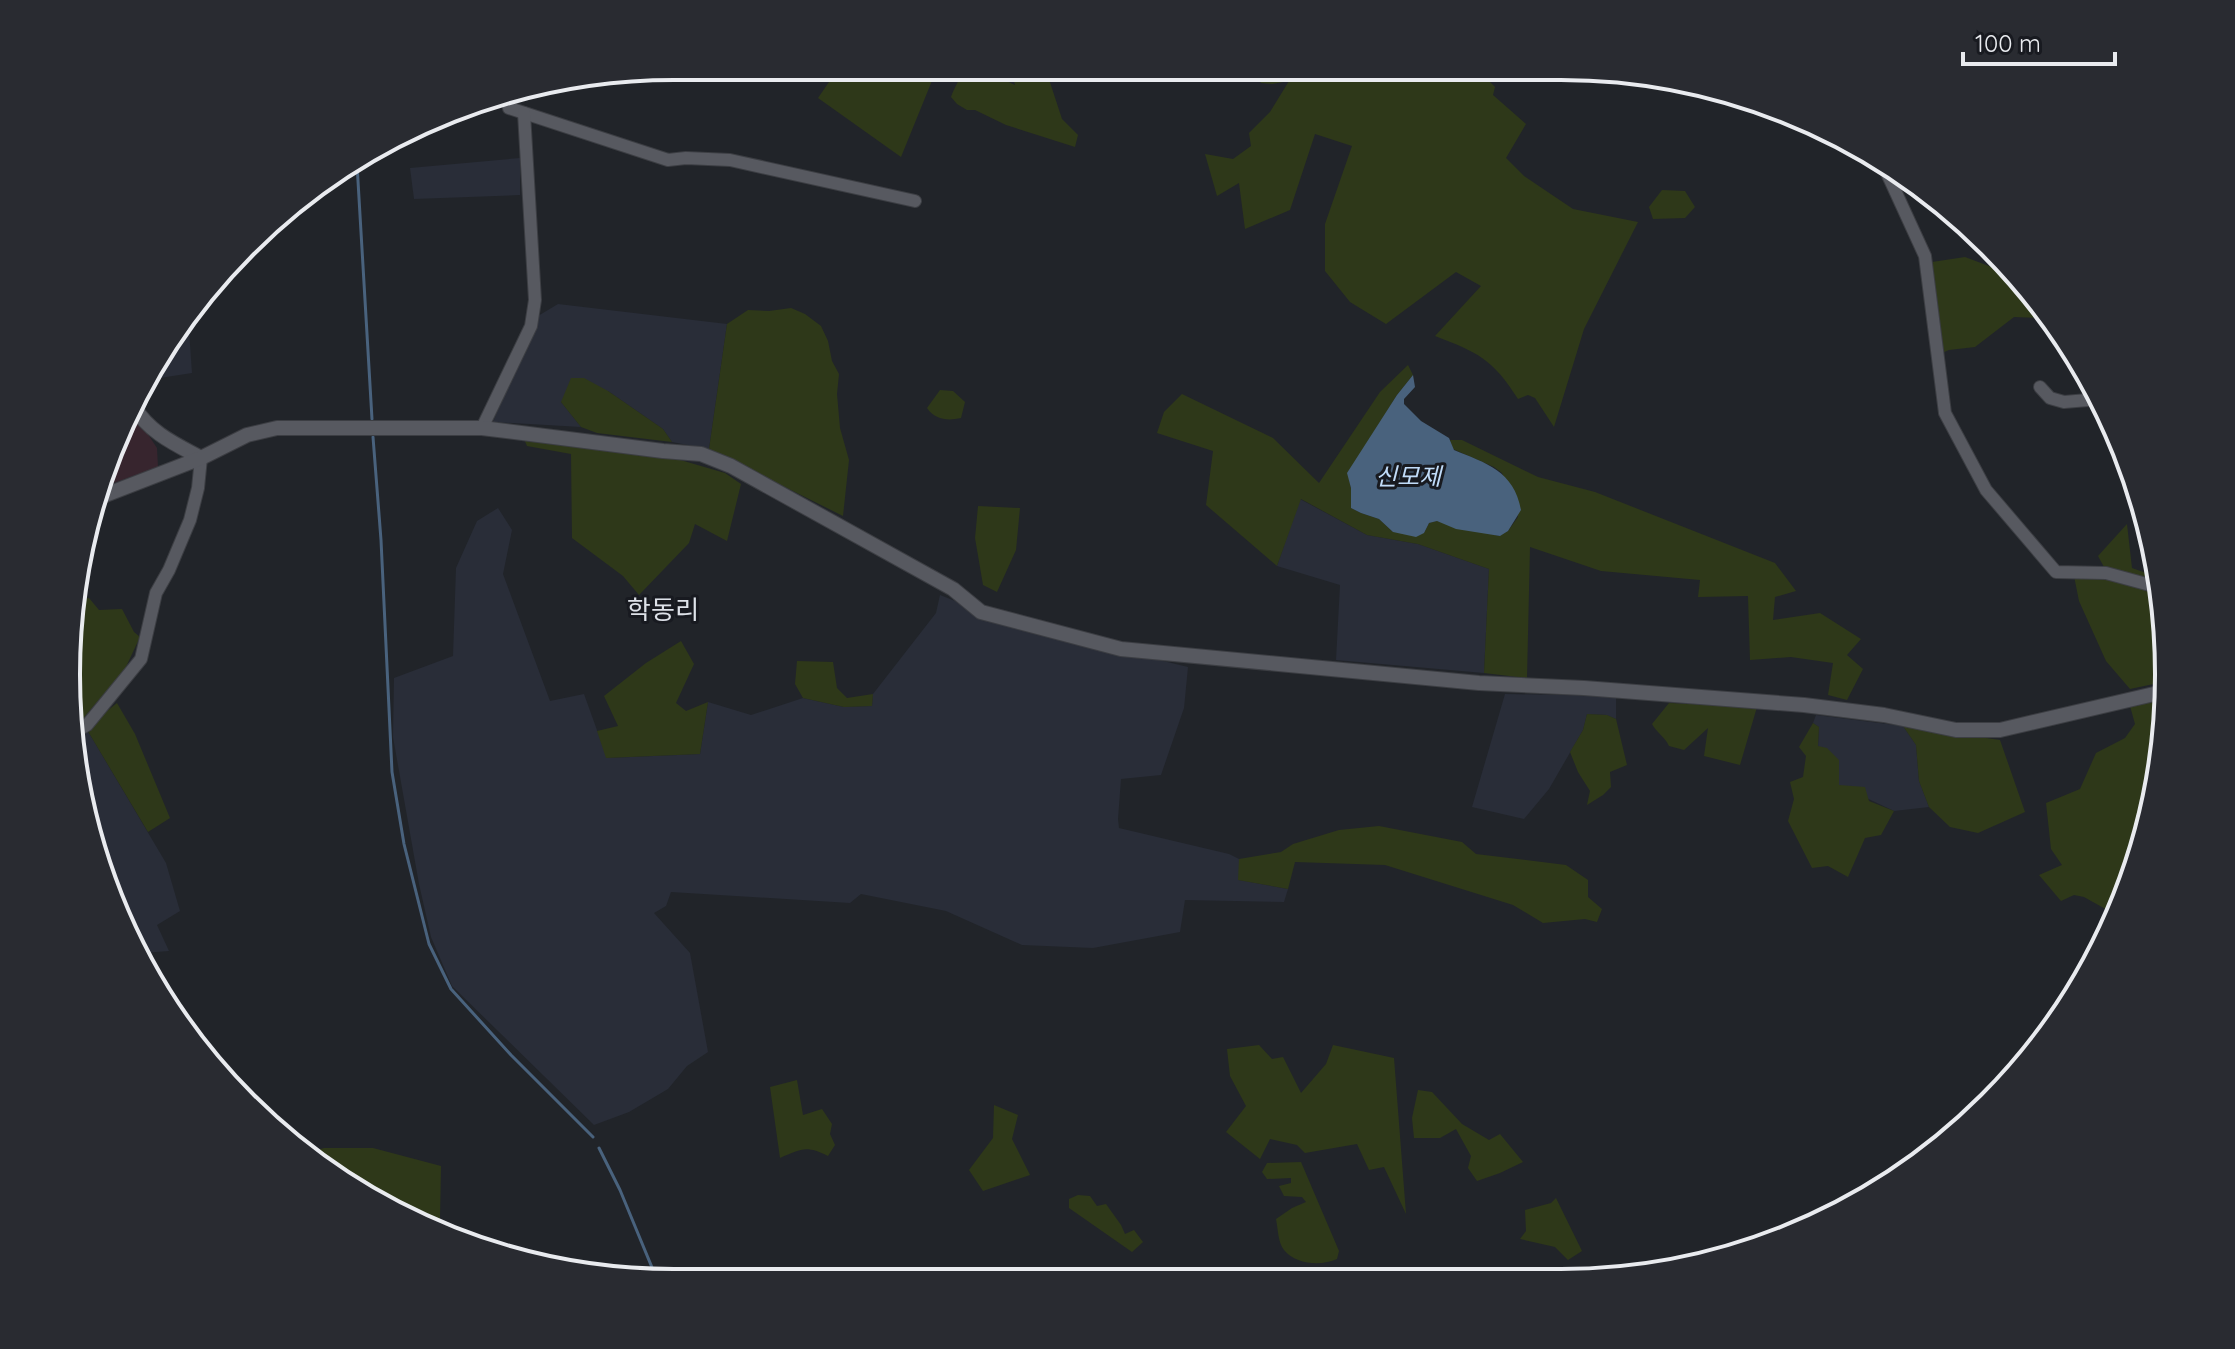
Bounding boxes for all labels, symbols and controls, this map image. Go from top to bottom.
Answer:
scale bar [1963,16,2115,66]
text: 100 m [1975,28,2041,58]
water label: 신모제 [1375,461,1444,491]
district label: 학동리 [627,593,699,626]

